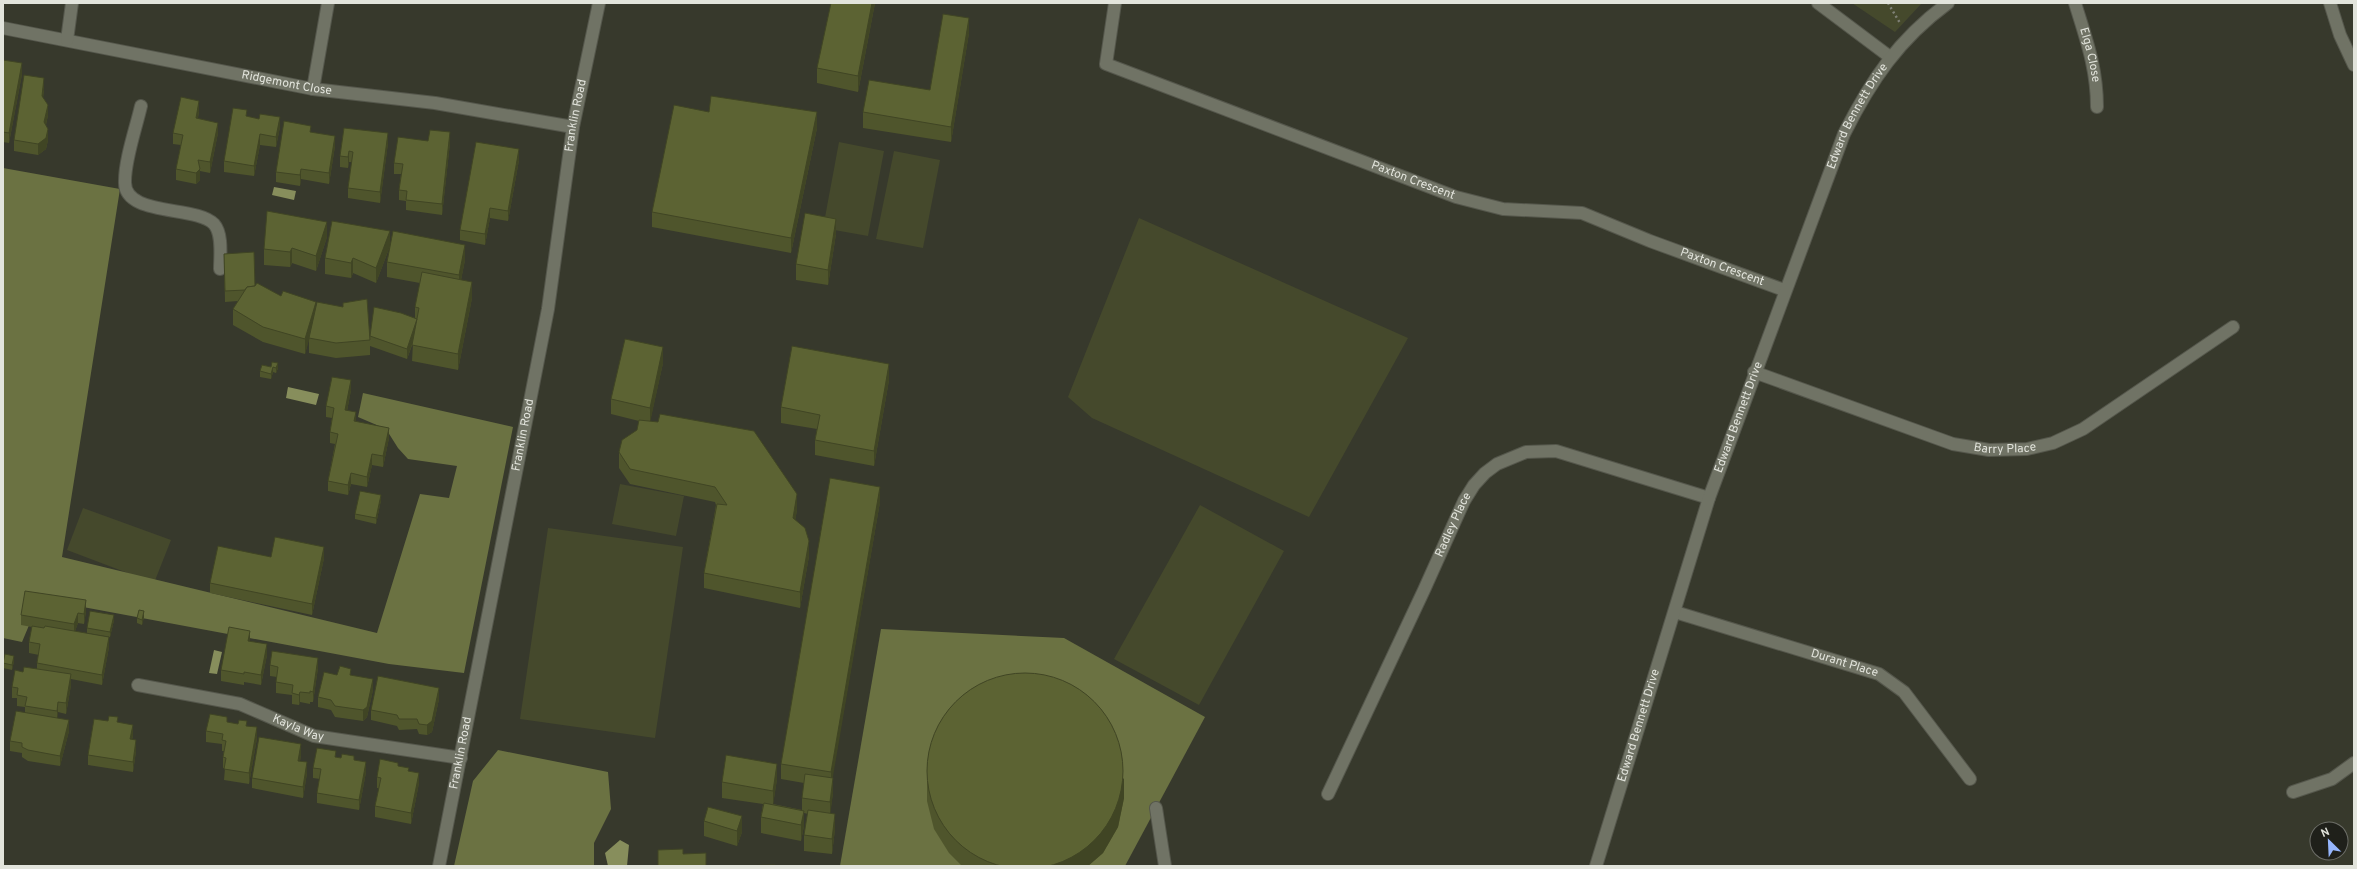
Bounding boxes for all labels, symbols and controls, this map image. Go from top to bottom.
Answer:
street label: Elga Close [2075,26,2103,83]
street label: Edward Bennett Drive [1824,60,1892,171]
street label: Ridgemont Close [240,67,333,99]
street label: Franklin Road [562,78,591,153]
street label: Paxton Crescent [1369,157,1457,204]
street label: Paxton Crescent [1678,245,1766,290]
street label: Edward Bennett Drive [1711,360,1767,475]
street label: Franklin Road [508,398,538,473]
street label: Barry Place [1972,439,2038,458]
street label: Radley Place [1432,489,1475,560]
street label: Durant Place [1809,646,1880,681]
street label: Edward Bennett Drive [1614,667,1664,784]
street label: Kayla Way [270,711,325,745]
street label: Franklin Road [446,716,476,791]
north arrow [2309,821,2349,861]
text: N [2319,825,2332,841]

